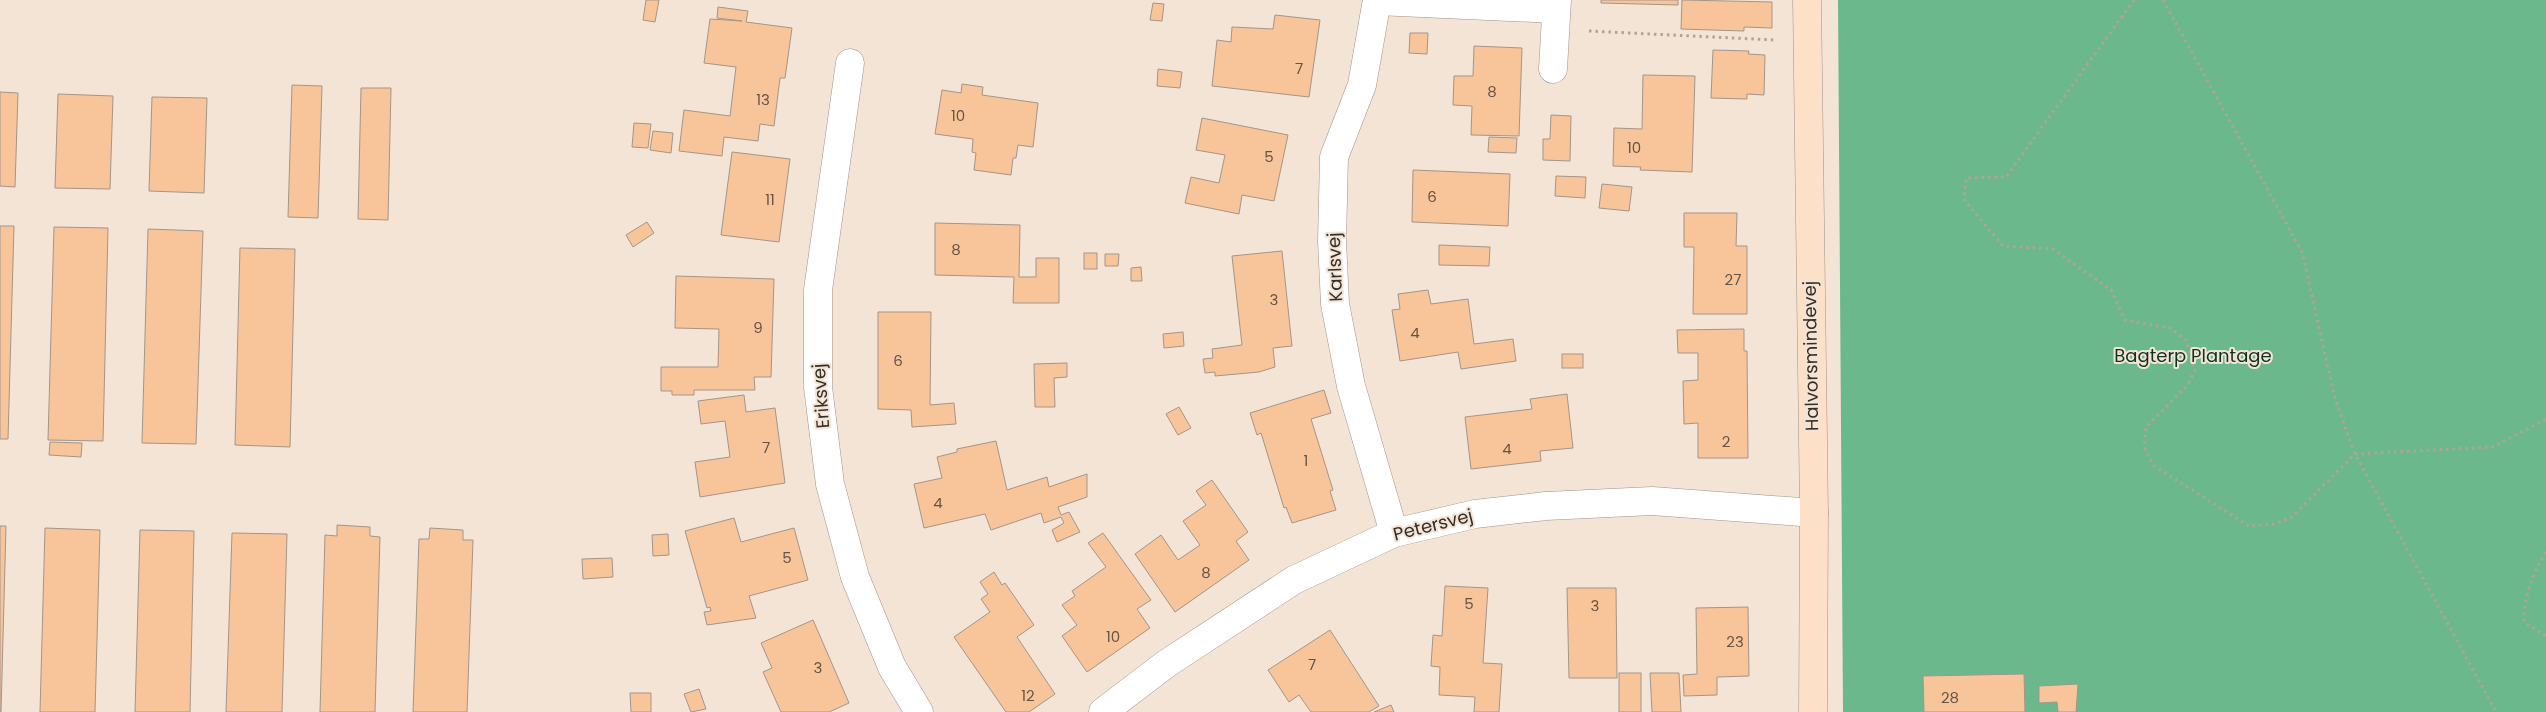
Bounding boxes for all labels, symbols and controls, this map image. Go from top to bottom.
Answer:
house number: 7 [1295,58,1303,79]
house number: 8 [1487,81,1497,102]
house number: 13 [756,89,770,110]
house number: 10 [951,105,965,126]
house number: 10 [1627,137,1641,158]
house number: 5 [1264,146,1274,167]
house number: 6 [1427,186,1437,207]
house number: 11 [765,189,775,210]
street label: Karlsvej [1321,232,1348,302]
house number: 8 [951,239,961,260]
house number: 27 [1725,269,1741,290]
street label: Halvorsmindevej [1797,281,1824,431]
house number: 3 [1270,289,1278,310]
house number: 9 [753,317,763,338]
house number: 4 [1410,322,1420,343]
park label: Bagterp Plantage [2114,343,2272,368]
house number: 6 [893,350,903,371]
street label: Eriksvej [806,363,835,429]
house number: 2 [1722,431,1730,452]
house number: 7 [762,437,770,458]
house number: 4 [1502,438,1512,459]
house number: 1 [1304,450,1308,471]
house number: 4 [933,492,943,513]
street label: Petersvej [1390,503,1475,546]
house number: 5 [782,547,792,568]
house number: 8 [1201,562,1211,583]
house number: 5 [1464,593,1474,614]
house number: 3 [1591,595,1599,616]
house number: 10 [1106,626,1120,647]
house number: 23 [1726,631,1744,652]
house number: 7 [1308,654,1316,675]
house number: 3 [814,657,822,678]
house number: 12 [1021,685,1035,706]
house number: 28 [1941,687,1959,708]

